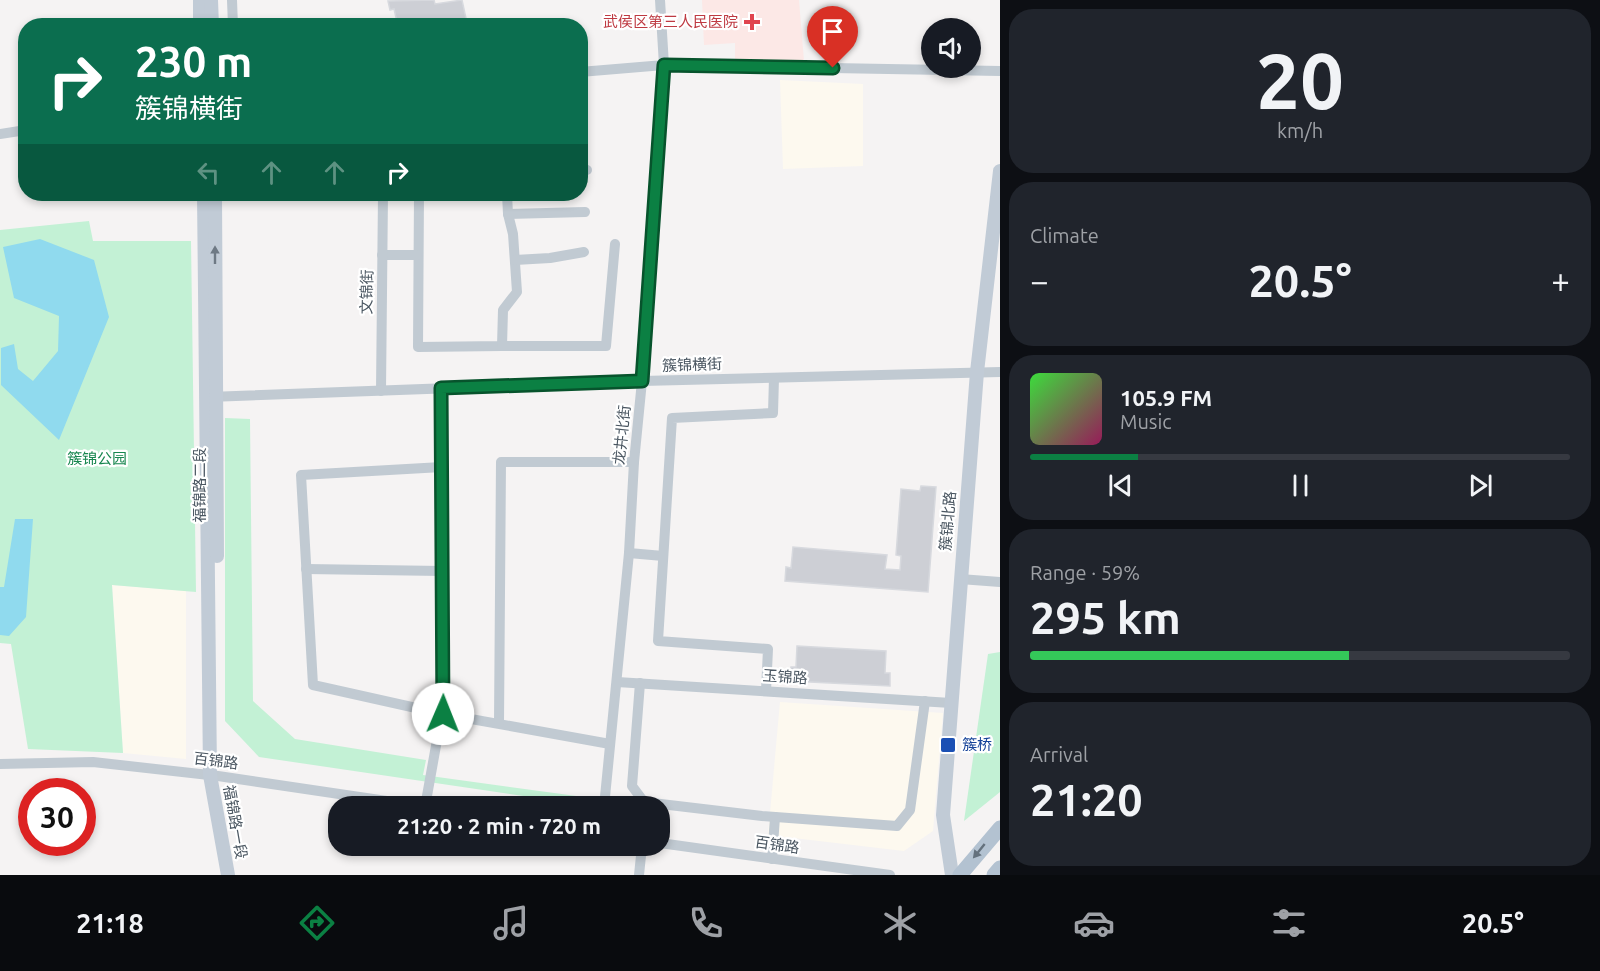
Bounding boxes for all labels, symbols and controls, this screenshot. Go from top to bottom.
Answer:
pin [807,6,858,68]
place label: 武侯区第三人民医院 [603,13,738,30]
marker: 武侯区第三人民医院 [743,13,761,31]
icon: arrive [816,15,849,48]
map controls [921,18,981,78]
button: sound [921,18,981,78]
text: 20 [1256,36,1344,124]
text: 230 m [135,38,252,85]
icon: right [36,42,114,120]
text: 簇锦横街 [135,93,243,123]
text: km/h [1277,119,1323,142]
icon: left [192,156,225,189]
icon: ahead [255,156,288,189]
icon: ahead [318,156,351,189]
icon: right [381,156,414,189]
text: Climate [1030,224,1099,247]
one-way arrow [210,246,220,265]
text: 20.5° [1248,255,1352,306]
text: − [1030,262,1049,299]
text: + [1551,262,1570,299]
street label: 文锦街 [358,269,375,315]
street label: 簇锦横街 [662,355,722,374]
text: 105.9 FM [1120,385,1212,410]
street label: 龙井北街 [610,404,633,466]
text: Music [1120,410,1172,433]
street label: 福锦路二段 [191,447,208,523]
park label: 簇锦公园 [67,450,127,467]
icon: previous [1104,469,1137,502]
icon: pause [1284,469,1317,502]
icon: next [1464,469,1497,502]
street label: 簇锦北路 [936,490,959,552]
text: Range · 59% [1030,561,1140,584]
text: 295 km [1030,592,1181,643]
street label: 玉锦路 [762,666,808,687]
position arrow [411,682,475,746]
marker: 簇桥 [939,736,957,754]
place label: 簇桥 [962,736,992,753]
text: Arrival [1030,743,1088,766]
street label: 百锦路 [193,749,239,772]
text: 21:20 [1030,774,1143,825]
speed limit sign: 30 [18,778,96,856]
street label: 福锦路一段 [221,783,250,860]
text: 21:20 · 2 min · 720 m [397,813,601,838]
street label: 百锦路 [754,833,801,856]
one-way arrow [973,843,986,858]
icon: directions [296,902,338,944]
icon: music [490,902,532,944]
icon: phone [685,902,727,944]
icon: climate [879,902,921,944]
icon: car [1073,902,1115,944]
icon: filters [1268,902,1310,944]
text: 21:18 [76,908,144,938]
text: 20.5° [1462,908,1524,938]

